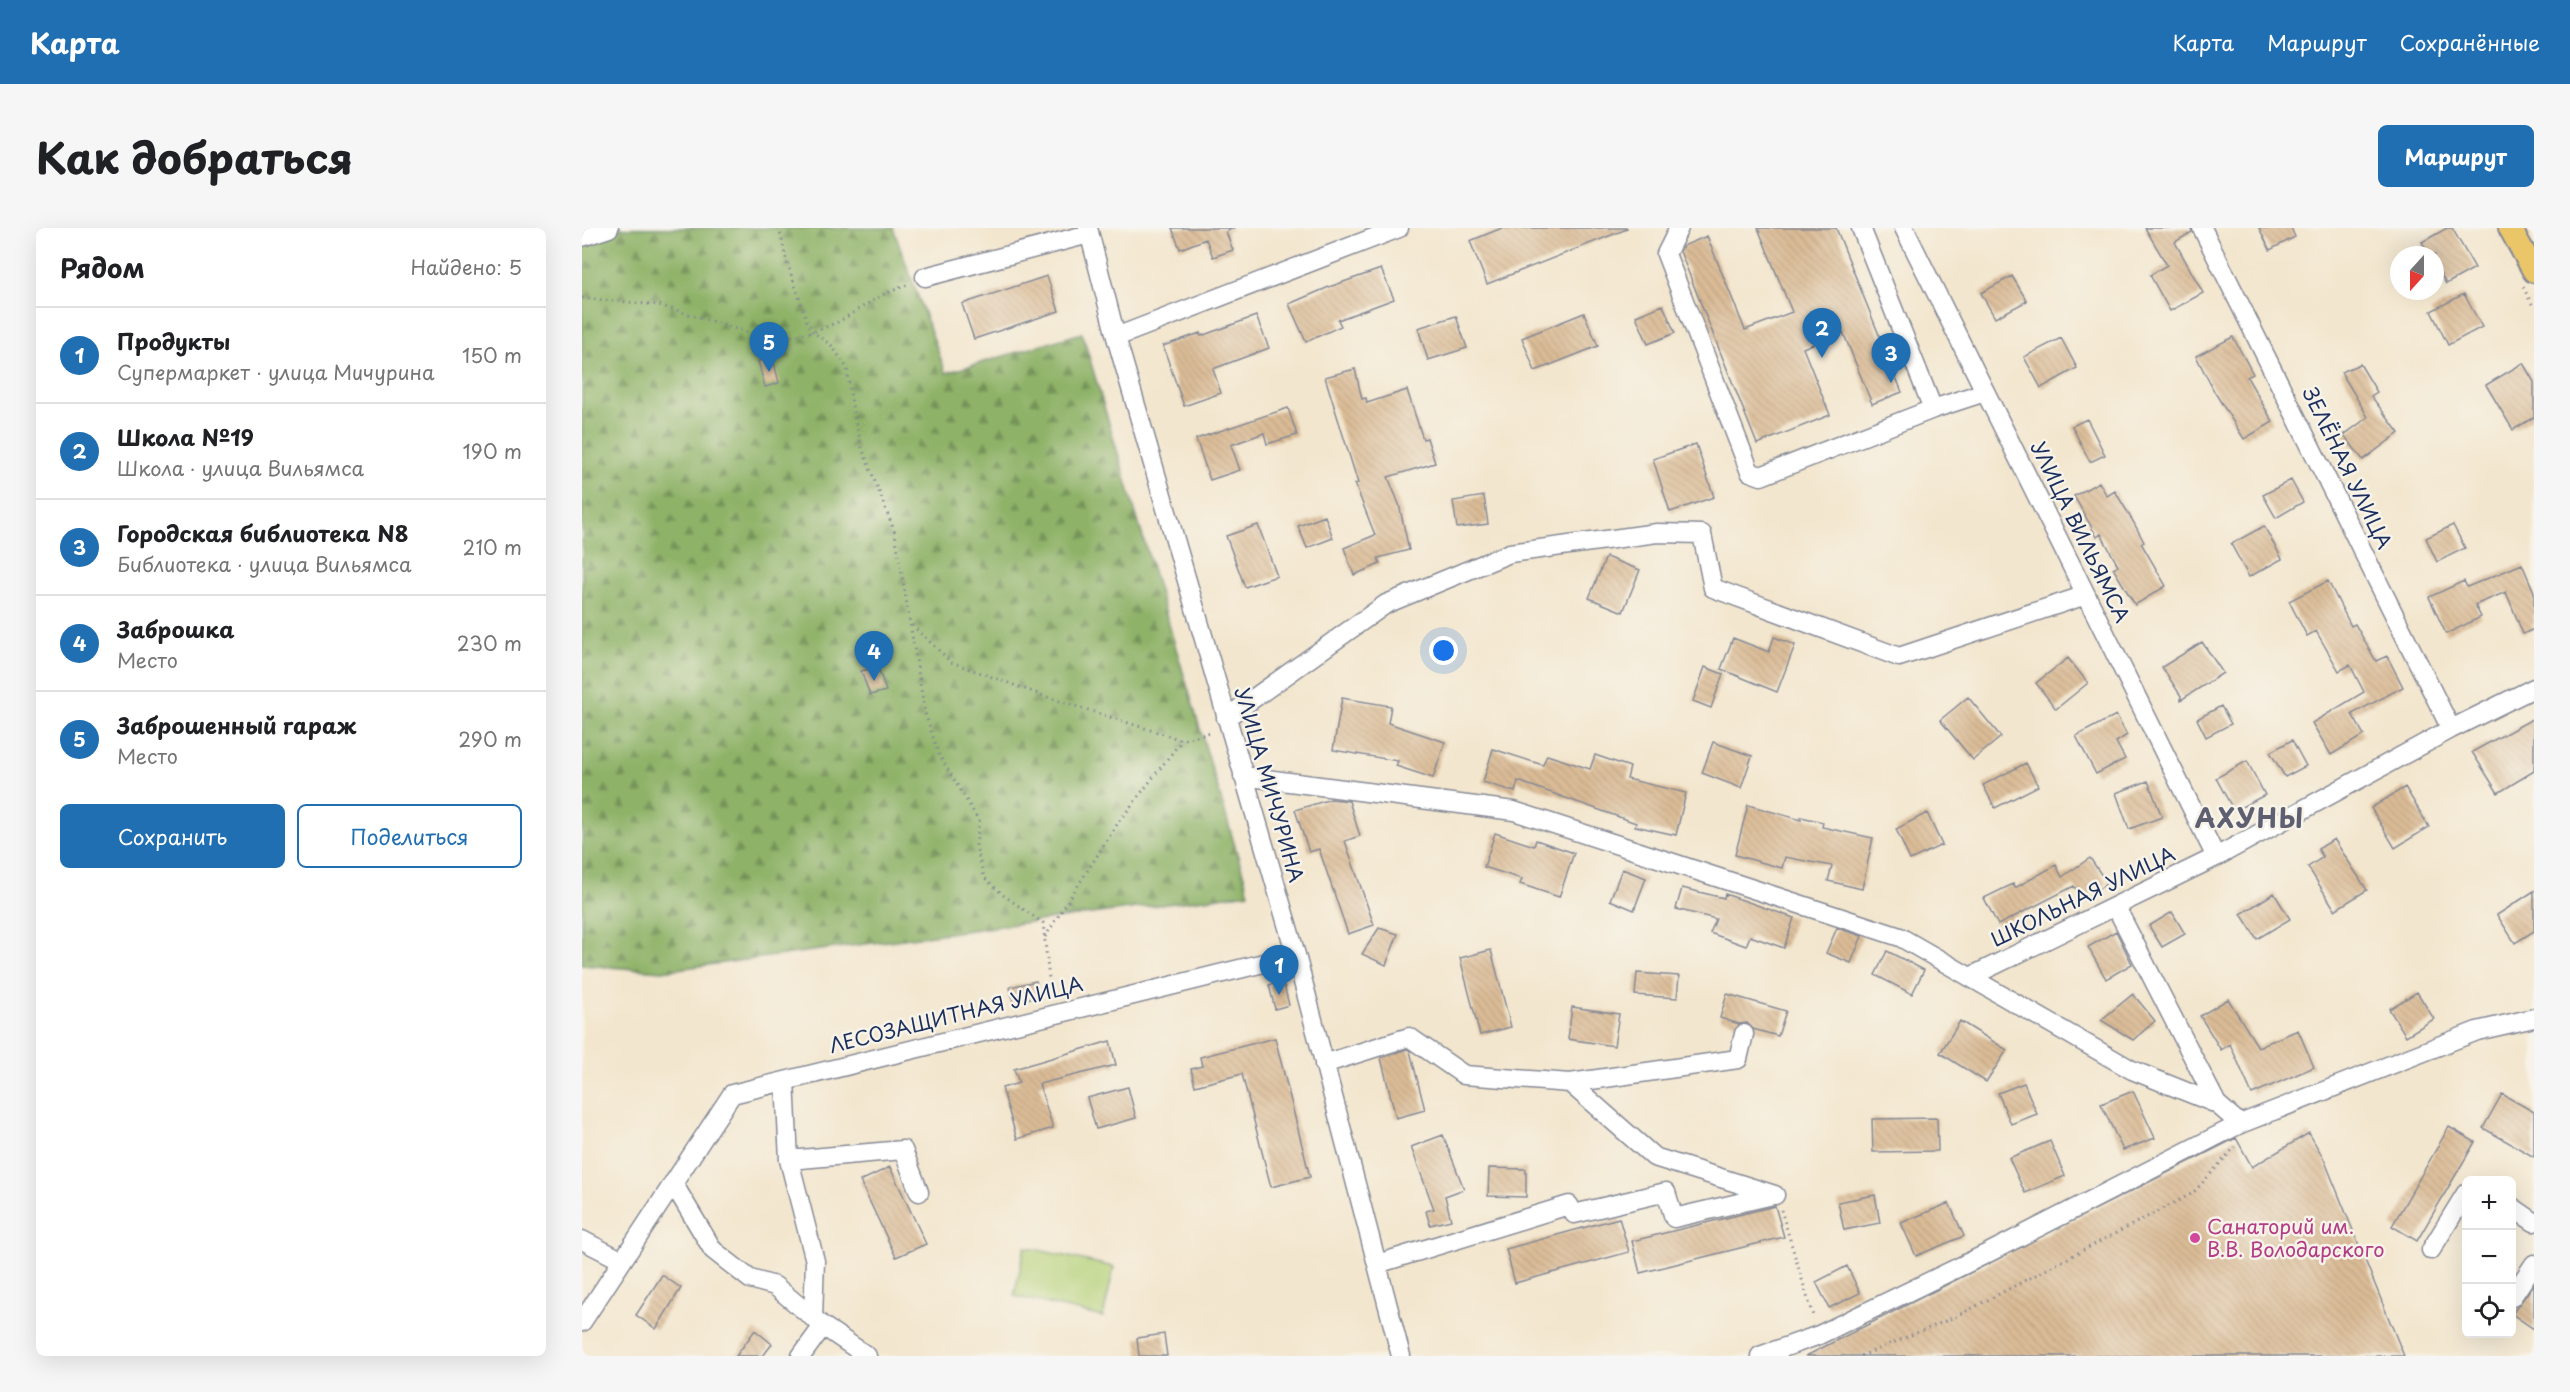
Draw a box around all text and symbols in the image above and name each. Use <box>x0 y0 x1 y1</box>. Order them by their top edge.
text: Карта <box>30 21 120 64</box>
text: Карта <box>2173 26 2234 58</box>
text: Маршрут <box>2267 26 2367 58</box>
text: Сохранённые <box>2400 26 2540 58</box>
text: Как добраться <box>36 125 353 188</box>
button: Маршрут <box>2378 125 2534 187</box>
north arrow <box>2390 246 2444 300</box>
text: Рядом <box>60 248 145 287</box>
text: Найдено: 5 <box>411 252 522 282</box>
pin: 2 <box>1802 308 1842 358</box>
pin: 5 <box>750 322 789 372</box>
text: Продукты <box>117 324 230 357</box>
pin: 3 <box>1872 334 1910 383</box>
text: 1 <box>75 340 84 370</box>
text: 150 m <box>462 340 522 370</box>
text: Супермаркет · улица Мичурина <box>117 357 435 387</box>
street label: ЗЕЛЁНАЯ УЛИЦА <box>2296 381 2400 554</box>
text: Школа №19 <box>117 420 254 453</box>
text: 2 <box>72 436 87 466</box>
text: 190 m <box>463 436 522 466</box>
street label: УЛИЦА ВИЛЬЯМСА <box>2024 436 2138 627</box>
text: Школа · улица Вильямса <box>117 453 364 483</box>
text: Городская библиотека N8 <box>117 516 409 549</box>
text: 3 <box>73 532 86 562</box>
text: 210 m <box>463 532 522 562</box>
text: Библиотека · улица Вильямса <box>117 549 412 579</box>
text: Заброшка <box>117 612 234 645</box>
text: 4 <box>73 628 86 658</box>
text: 230 m <box>457 628 522 658</box>
pin: 4 <box>854 632 894 681</box>
your location <box>1429 636 1458 665</box>
text: Место <box>117 645 178 675</box>
street label: УЛИЦА МИЧУРИНА <box>1228 684 1312 886</box>
text: Заброшенный гараж <box>117 708 357 741</box>
text: 5 <box>73 724 86 754</box>
text: 290 m <box>458 724 522 754</box>
text: Место <box>117 741 178 771</box>
district label: АХУНЫ <box>2195 798 2305 837</box>
button: Сохранить <box>60 804 285 868</box>
button: Поделиться <box>297 804 522 868</box>
street label: ШКОЛЬНАЯ УЛИЦА <box>1985 838 2180 954</box>
pin: 1 <box>1260 946 1298 995</box>
street label: ЛЕСОЗАЩИТНАЯ УЛИЦА <box>826 968 1086 1060</box>
map controls <box>2462 1176 2516 1338</box>
button: + <box>2462 1176 2516 1230</box>
place label: Санаторий им. В.В. Володарского <box>2207 1211 2384 1264</box>
button: − <box>2462 1230 2516 1284</box>
marker: Санаторий им. В.В. Володарского <box>2188 1231 2202 1245</box>
button: locate <box>2462 1284 2516 1338</box>

